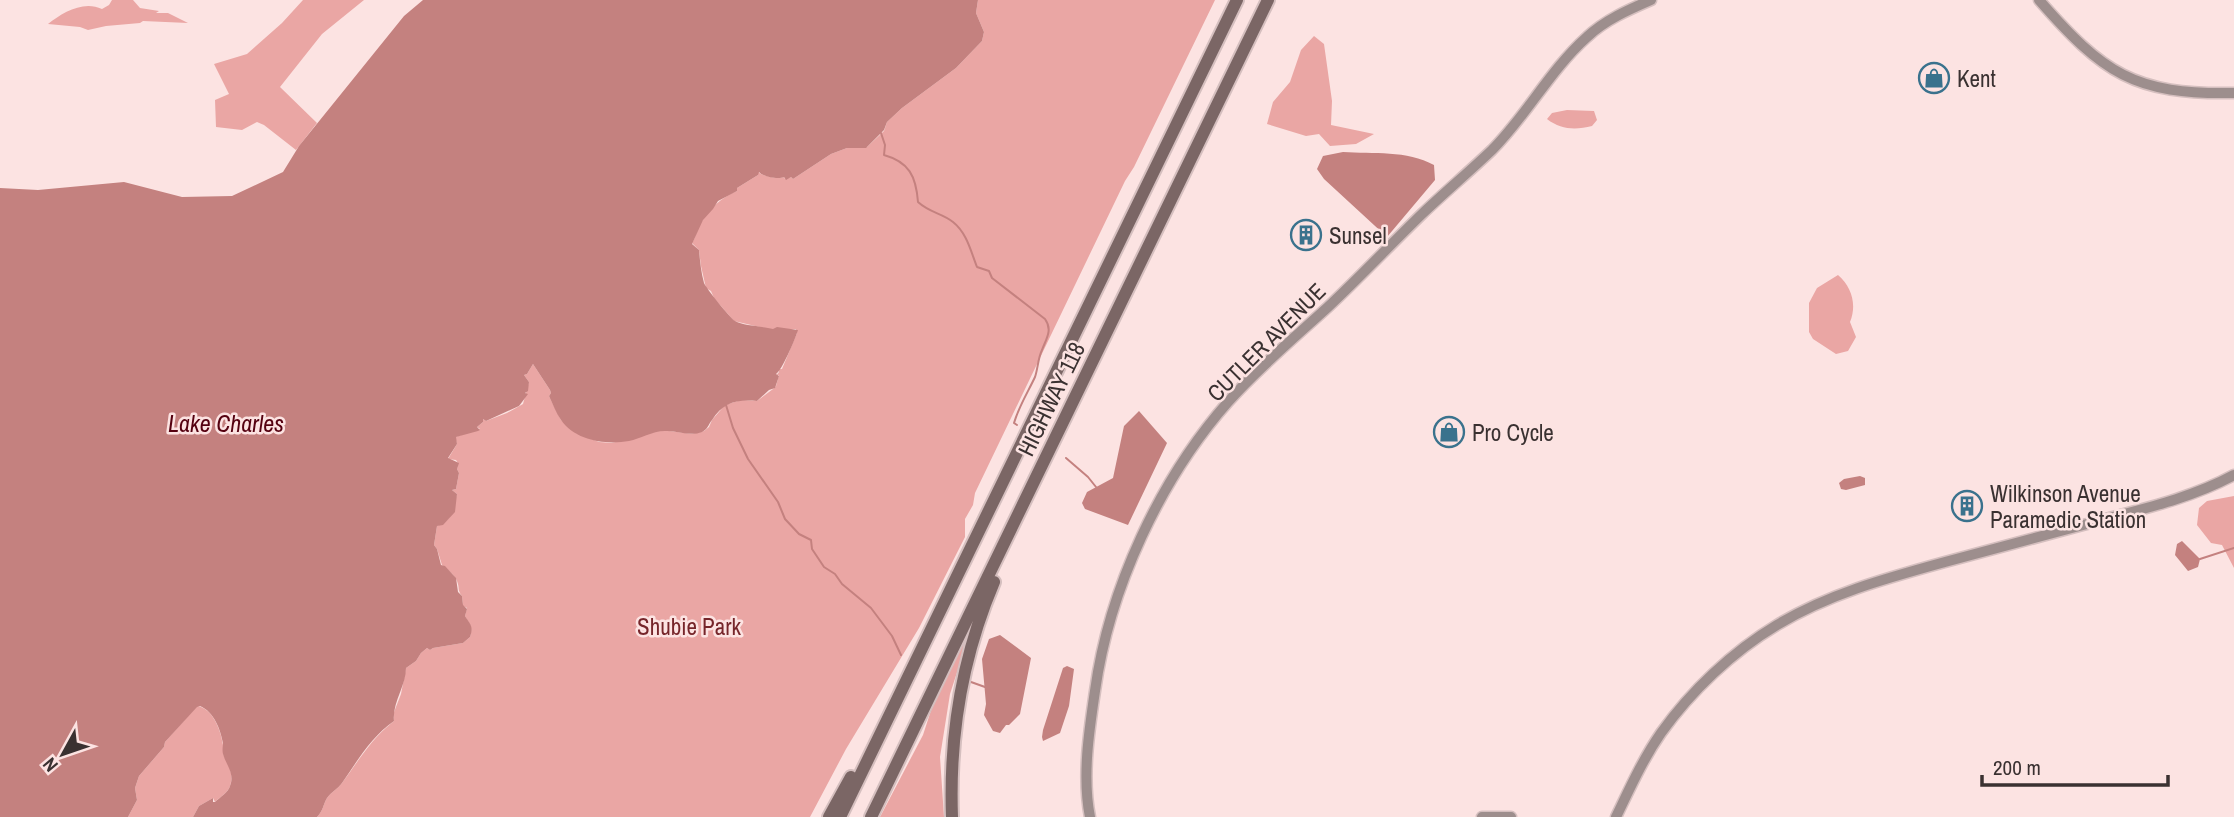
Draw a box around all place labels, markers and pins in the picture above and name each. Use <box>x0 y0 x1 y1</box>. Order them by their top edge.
shop icon: Kent <box>1917 61 1951 95</box>
place label: Kent <box>1957 63 1996 94</box>
building icon: Sunsel <box>1289 218 1323 252</box>
place label: Sunsel <box>1329 220 1387 251</box>
shop icon: Pro Cycle <box>1432 415 1466 449</box>
place label: Pro Cycle <box>1472 417 1554 448</box>
place label: Wilkinson Avenue Paramedic Station <box>1990 478 2146 535</box>
building icon: Wilkinson Avenue Paramedic Station <box>1950 489 1984 523</box>

